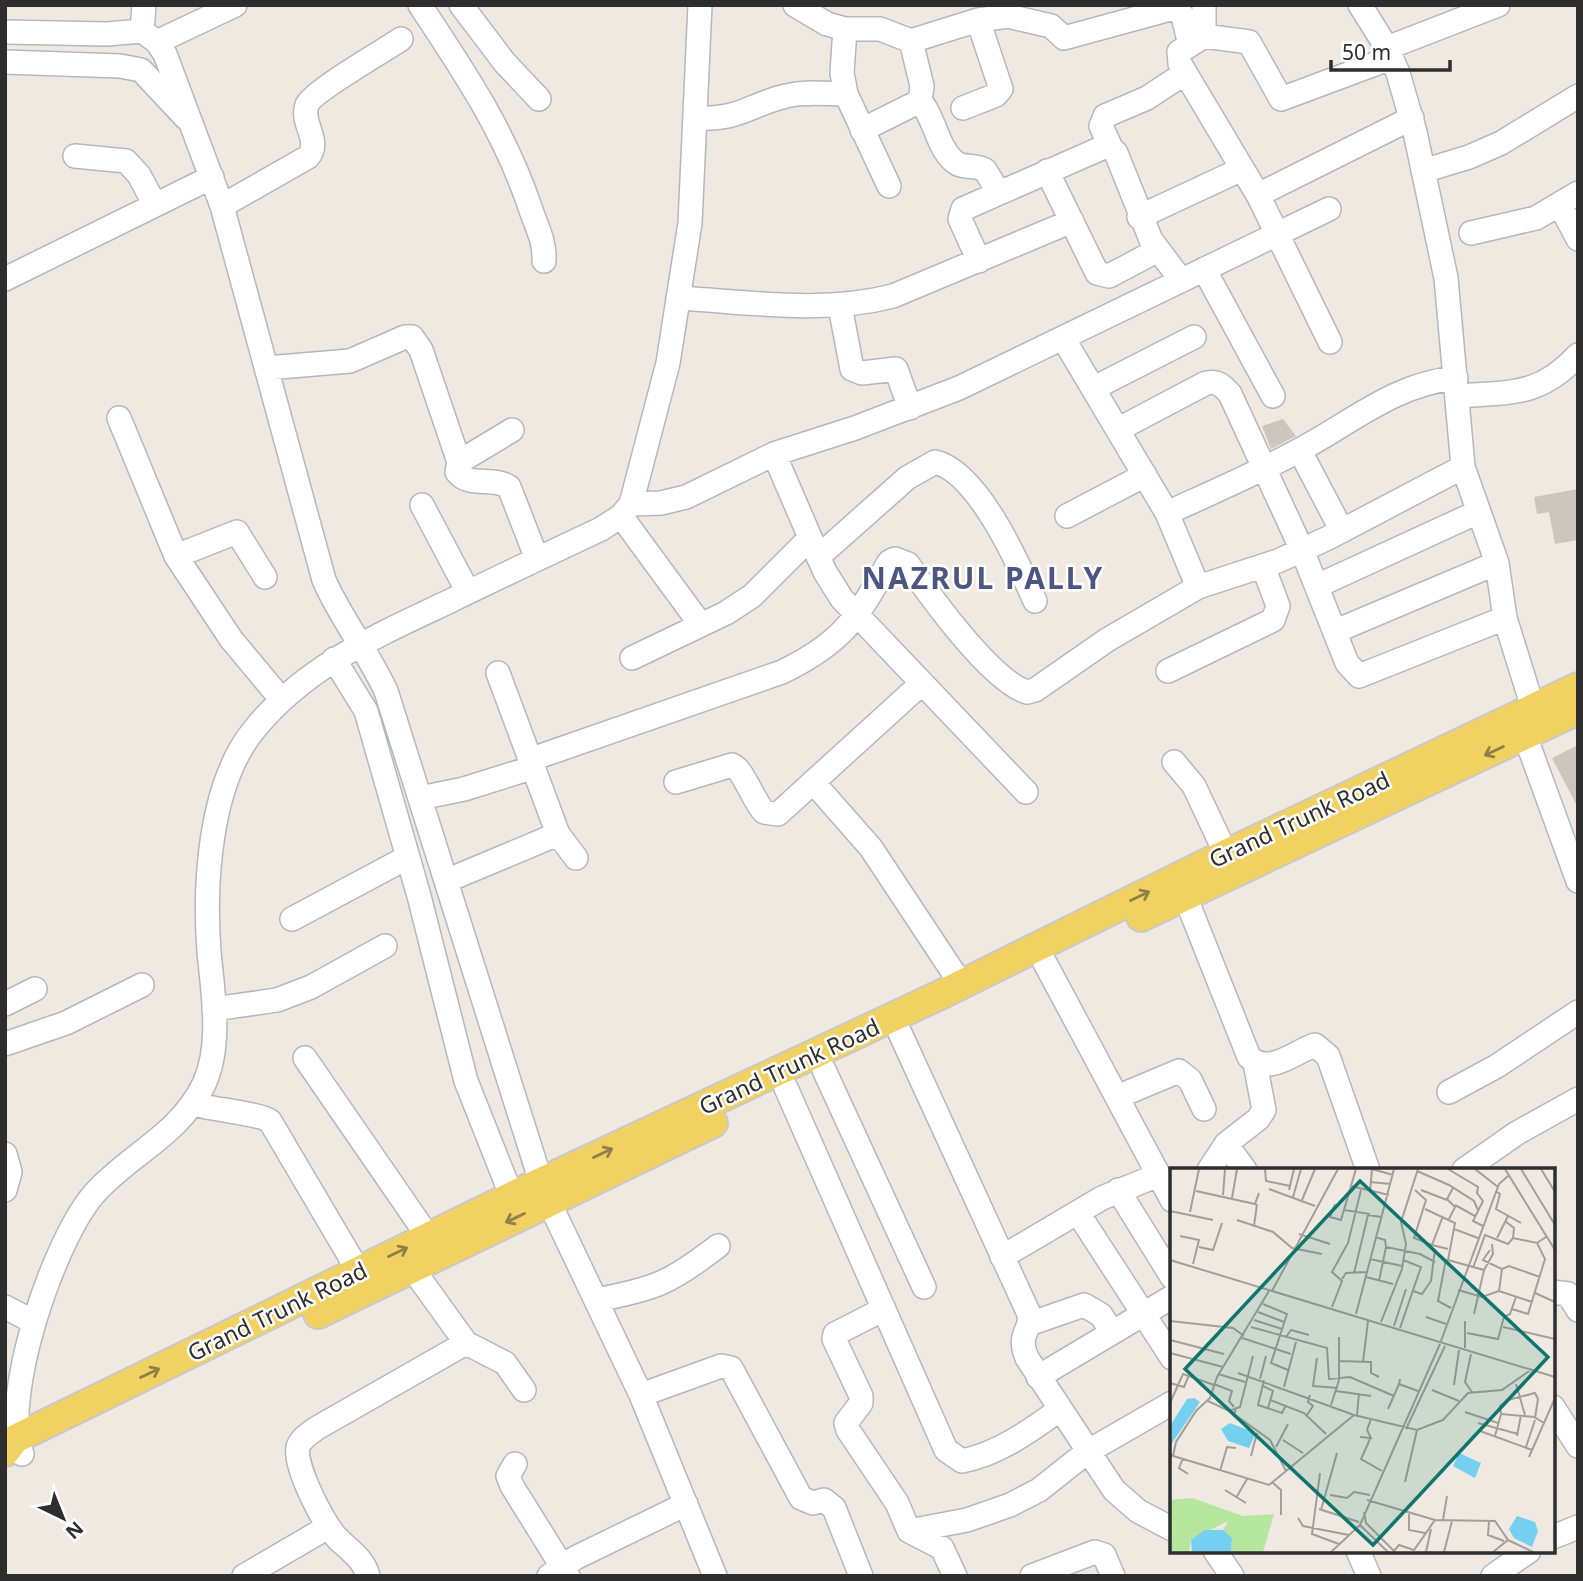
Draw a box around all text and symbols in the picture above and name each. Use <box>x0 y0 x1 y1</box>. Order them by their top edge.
scale bar <box>1331 28 1450 72</box>
text: 50 m <box>1342 38 1391 66</box>
district label: NAZRUL PALLY <box>862 557 1104 598</box>
one-way arrow <box>1484 744 1505 758</box>
street label: Grand Trunk Road <box>1203 763 1395 875</box>
one-way arrow <box>1129 889 1150 903</box>
street label: Grand Trunk Road <box>693 1010 885 1122</box>
one-way arrow <box>592 1146 613 1159</box>
inset map <box>1170 1168 1555 1553</box>
one-way arrow <box>505 1212 526 1226</box>
one-way arrow <box>387 1245 408 1259</box>
street label: Grand Trunk Road <box>182 1254 372 1368</box>
one-way arrow <box>139 1366 160 1379</box>
north arrow <box>28 1483 98 1553</box>
text: N <box>60 1516 89 1545</box>

